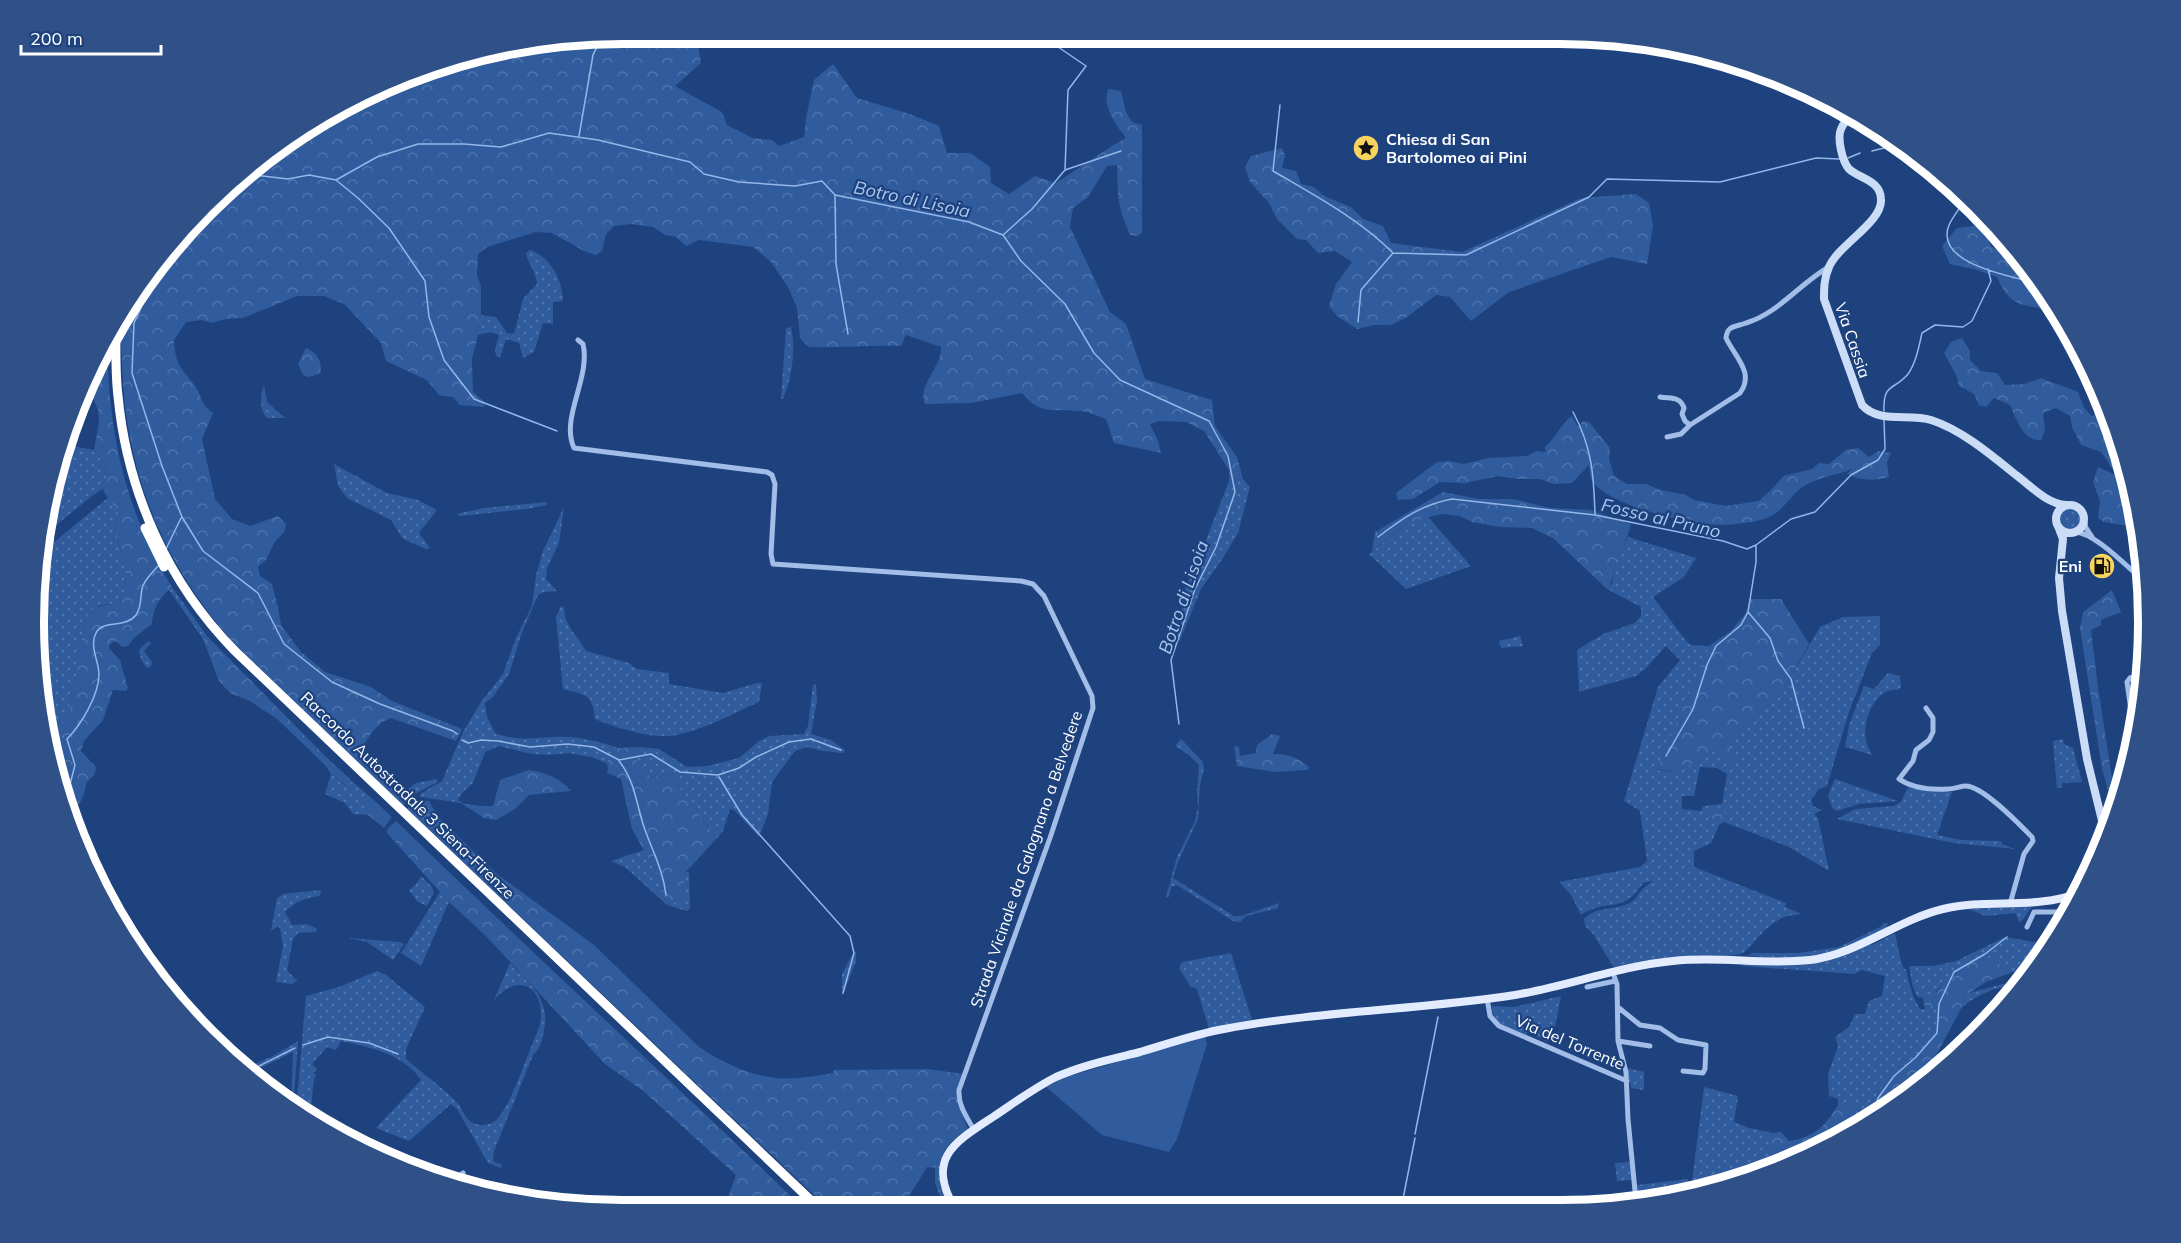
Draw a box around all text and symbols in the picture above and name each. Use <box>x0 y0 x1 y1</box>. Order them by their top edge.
scale bar <box>21 18 160 56</box>
text: 200 m <box>30 27 83 50</box>
place label: Chiesa di San Bartolomeo ai Pini <box>1386 129 1527 167</box>
place icon: Chiesa di San Bartolomeo ai Pini <box>1351 133 1381 163</box>
water label: Botro di Lisoia <box>852 175 972 223</box>
street label: Via Cassia <box>1831 300 1875 380</box>
water label: Fosso al Pruno <box>1599 493 1723 543</box>
water label: Botro di Lisoia <box>1153 537 1213 657</box>
fuel station icon: Eni <box>2087 551 2117 581</box>
place label: Eni <box>2059 556 2082 576</box>
street label: Raccordo Autostradale 3 Siena-Firenze <box>297 687 519 903</box>
street label: Strada Vicinale da Galognano a Belvedere <box>966 708 1086 1010</box>
street label: Via del Torrente <box>1513 1010 1627 1074</box>

